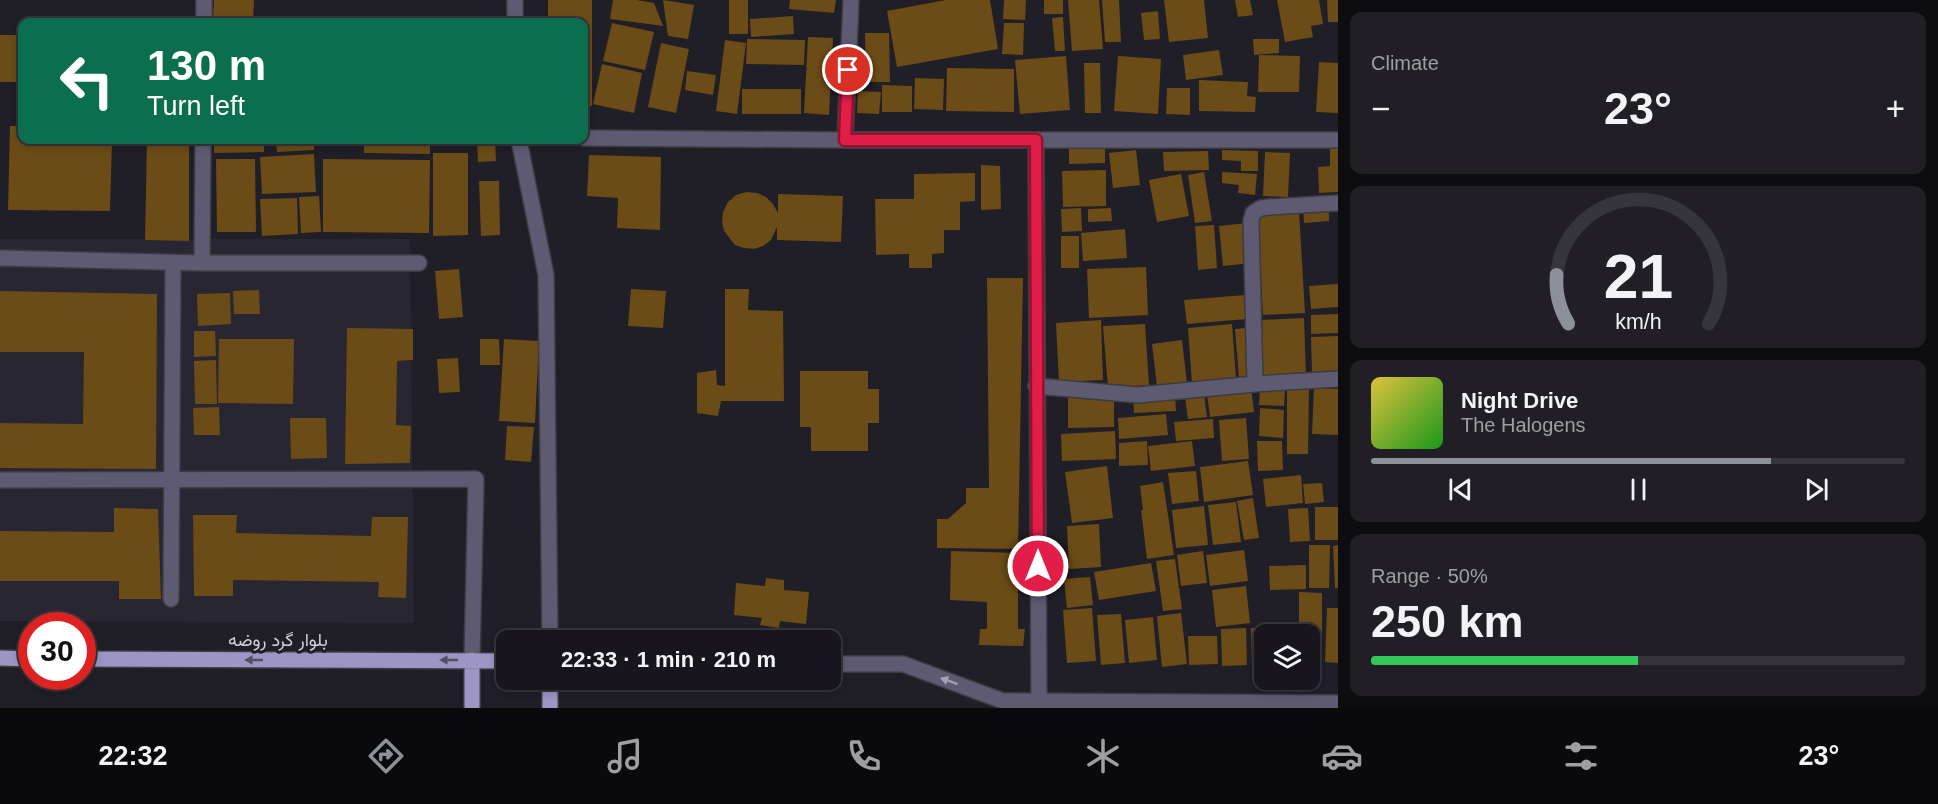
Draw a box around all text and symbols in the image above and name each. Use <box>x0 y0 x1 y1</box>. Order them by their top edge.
icon: left <box>48 42 126 120</box>
text: 130 m <box>147 42 266 89</box>
pin <box>822 44 873 95</box>
text: Climate <box>1371 52 1439 74</box>
icon: arrive <box>831 53 864 86</box>
text: 23° <box>1604 83 1672 134</box>
text: − <box>1371 90 1390 127</box>
text: + <box>1886 90 1905 127</box>
text: Turn left <box>147 91 245 121</box>
text: 21 <box>1603 242 1673 311</box>
text: km/h <box>1615 310 1661 334</box>
text: Night Drive <box>1461 388 1578 413</box>
text: The Halogens <box>1461 414 1586 436</box>
icon: previous <box>1444 473 1477 506</box>
icon: pause <box>1622 473 1655 506</box>
icon: next <box>1800 473 1833 506</box>
position arrow <box>1006 534 1070 598</box>
text: Range · 50% <box>1371 565 1488 587</box>
text: 250 km <box>1371 596 1524 647</box>
speed limit sign: 30 <box>18 612 96 690</box>
map controls <box>1254 624 1320 690</box>
button: layers <box>1254 624 1320 690</box>
street label: بلوار گرد روضه <box>228 630 328 651</box>
text: 22:33 · 1 min · 210 m <box>561 647 776 672</box>
one-way arrow <box>244 655 263 664</box>
one-way arrow <box>439 655 458 665</box>
one-way arrow <box>939 676 957 686</box>
icon: directions <box>365 735 407 777</box>
icon: music <box>604 735 646 777</box>
icon: phone <box>843 735 885 777</box>
icon: climate <box>1082 735 1124 777</box>
icon: car <box>1321 735 1363 777</box>
icon: filters <box>1560 735 1602 777</box>
text: 22:32 <box>99 741 168 771</box>
text: 23° <box>1799 741 1839 771</box>

